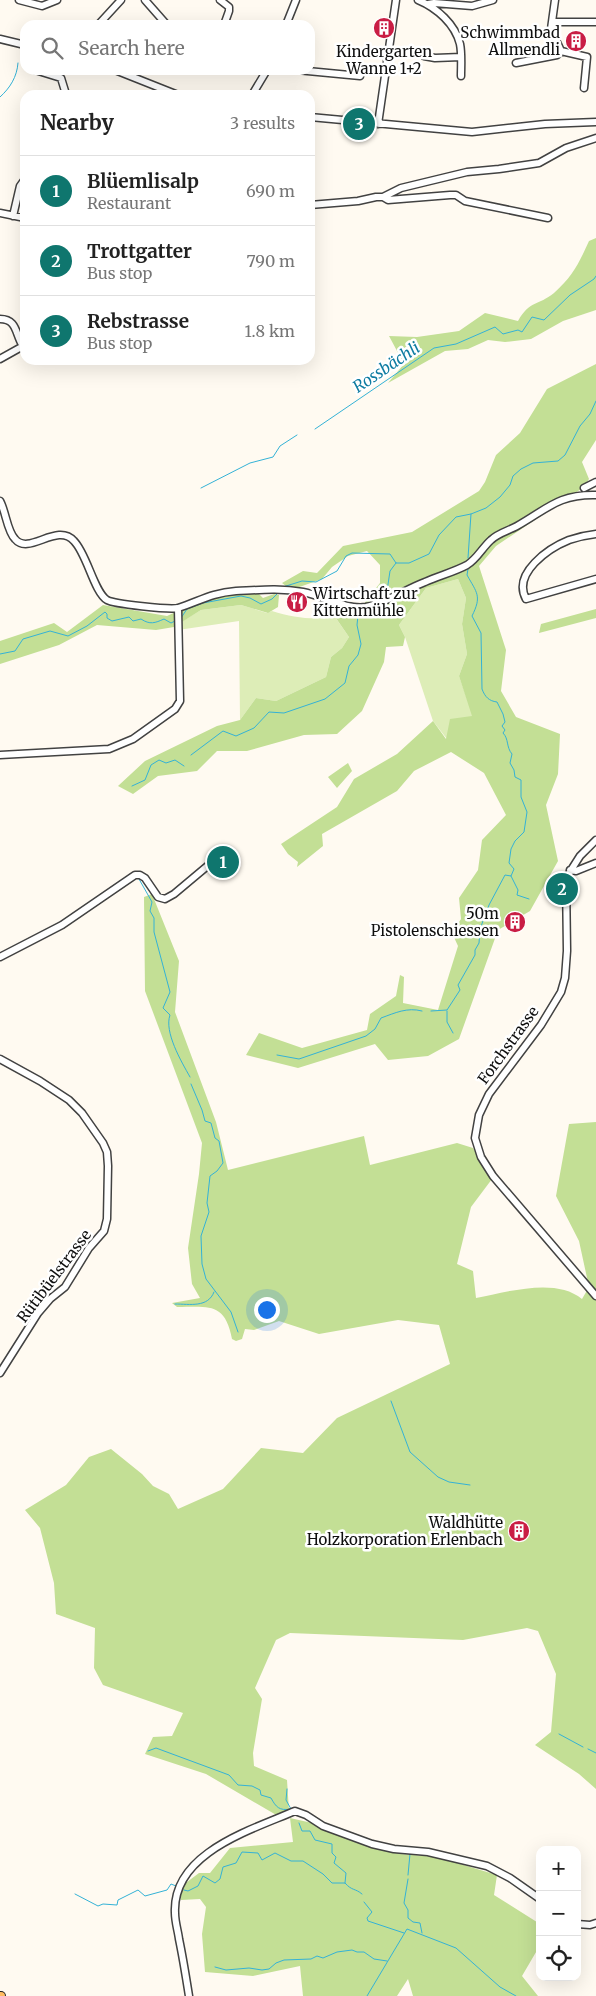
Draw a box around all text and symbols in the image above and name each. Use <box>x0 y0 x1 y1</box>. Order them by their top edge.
building icon: Kindergarten Wanne 1+2 <box>372 16 396 40</box>
search box <box>20 20 315 75</box>
place label: Schwimmbad Allmendli <box>460 23 560 59</box>
building icon: Schwimmbad Allmendli <box>564 29 588 53</box>
icon: search <box>38 34 66 62</box>
text: Search here <box>78 36 185 60</box>
place label: Kindergarten Wanne 1+2 <box>336 42 432 78</box>
pin: 3 <box>343 105 375 143</box>
text: Nearby <box>40 109 114 136</box>
text: 3 results <box>230 113 295 133</box>
text: Blüemlisalp <box>87 169 199 193</box>
text: 1 <box>52 181 60 201</box>
text: 690 m <box>246 181 295 201</box>
text: Restaurant <box>87 193 171 213</box>
text: Trottgatter <box>87 239 192 263</box>
text: 2 <box>51 251 61 271</box>
text: 790 m <box>246 251 295 271</box>
text: Bus stop <box>87 263 152 283</box>
text: Rebstrasse <box>87 309 189 333</box>
text: 3 <box>51 321 61 341</box>
text: 1.8 km <box>244 321 295 341</box>
text: Bus stop <box>87 333 152 353</box>
water label: Rossbächli <box>349 337 424 397</box>
place label: Wirtschaft zur Kittenmühle <box>312 584 418 620</box>
restaurant icon: Wirtschaft zur Kittenmühle <box>285 590 309 614</box>
pin: 1 <box>207 843 239 881</box>
pin: 2 <box>546 870 578 908</box>
place label: 50m Pistolenschiessen <box>371 904 499 940</box>
building icon: 50m Pistolenschiessen <box>503 910 527 934</box>
street label: Forchstrasse <box>473 1002 543 1088</box>
street label: Rütibüelstrasse <box>13 1226 95 1326</box>
your location <box>254 1297 280 1323</box>
place label: Waldhütte Holzkorporation Erlenbach <box>307 1513 503 1549</box>
building icon: Waldhütte Holzkorporation Erlenbach <box>507 1519 531 1543</box>
map controls <box>536 1846 581 1981</box>
button: + <box>536 1846 581 1891</box>
button: − <box>536 1891 581 1936</box>
button: locate <box>536 1936 581 1981</box>

